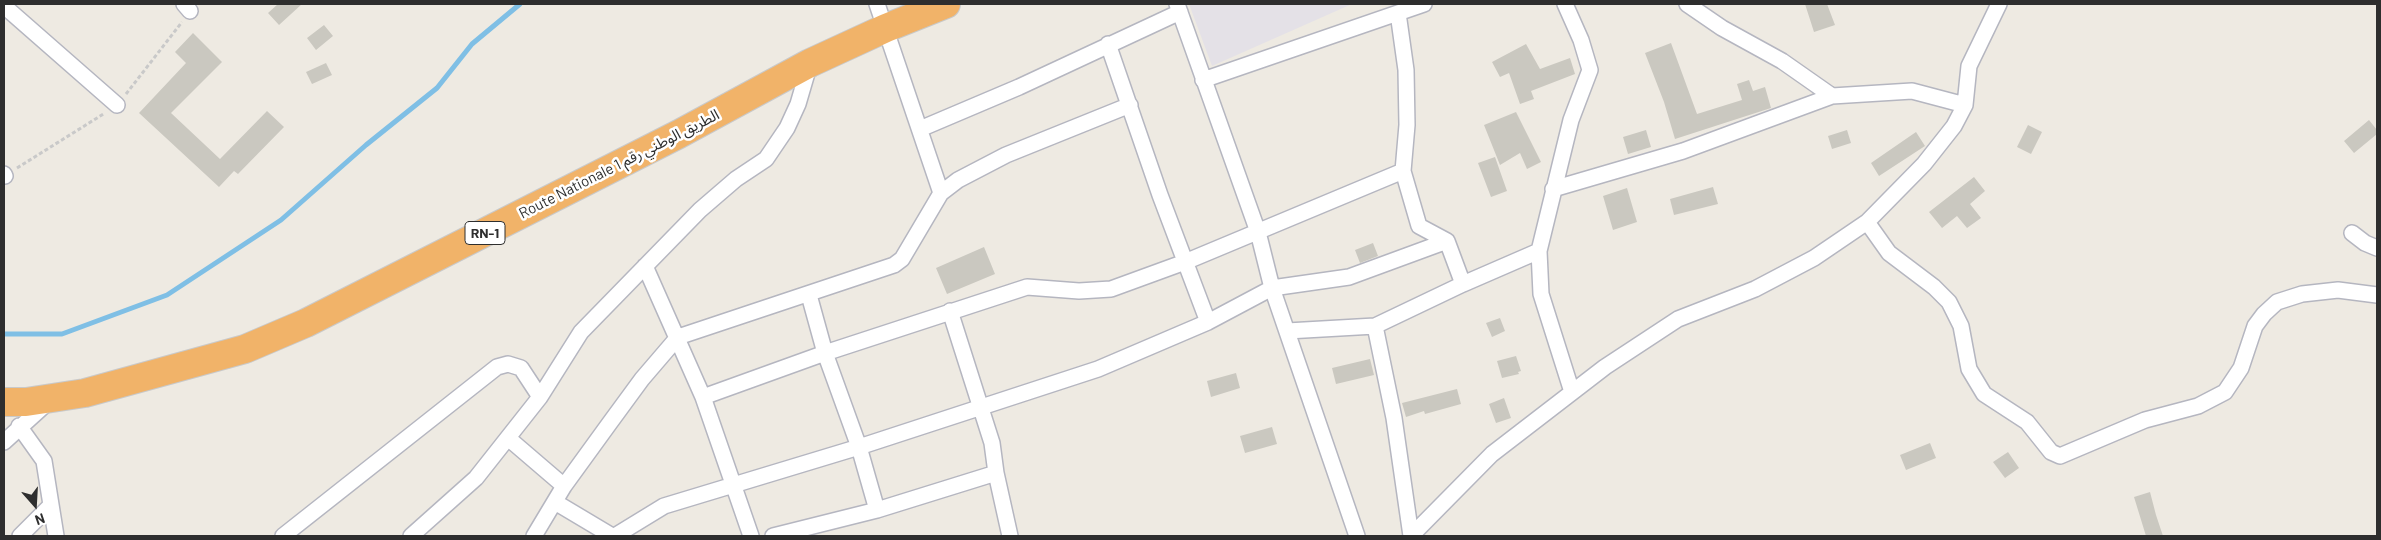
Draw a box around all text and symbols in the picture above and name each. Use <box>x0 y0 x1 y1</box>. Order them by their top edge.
street label: Route Nationale الطريق الوطني رقم 1 <box>516 105 722 223</box>
road number: RN-1 <box>465 222 505 244</box>
north arrow <box>10 480 60 530</box>
text: N <box>33 510 47 529</box>

